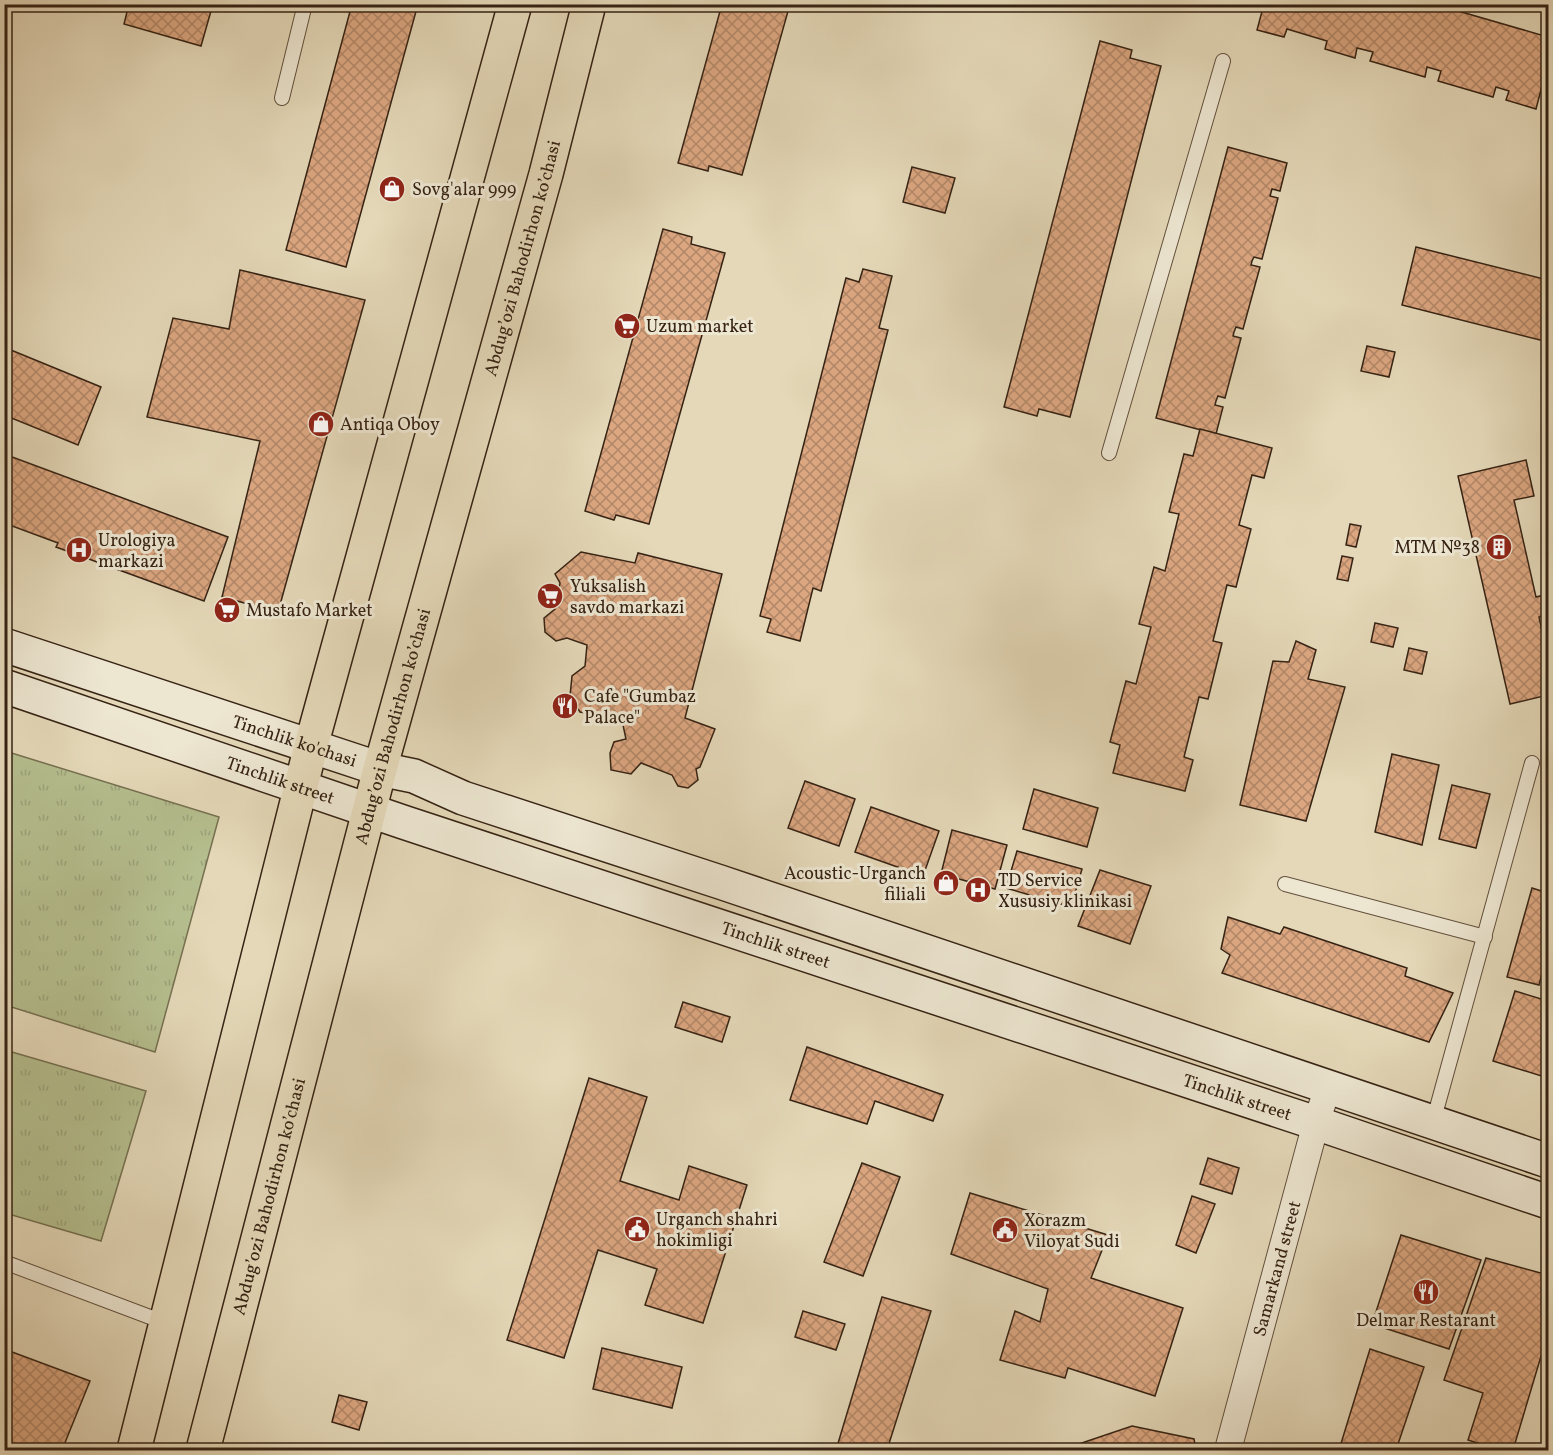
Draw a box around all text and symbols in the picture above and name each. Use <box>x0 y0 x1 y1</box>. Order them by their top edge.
street label: Abdug’ozi Bahodirhon ko’chasi <box>479 138 568 379</box>
shop icon: Sovg'alar 999 <box>377 174 407 204</box>
place label: Sovg'alar 999 <box>412 178 516 203</box>
supermarket icon: Uzum market <box>612 311 642 341</box>
place label: Uzum market <box>646 315 754 340</box>
shop icon: Antiqa Oboy <box>306 409 336 439</box>
place label: Antiqa Oboy <box>340 413 440 438</box>
place label: Urologiya markazi <box>98 529 175 575</box>
building icon: МТМ №38 <box>1484 532 1514 562</box>
hospital icon: Urologiya markazi <box>64 535 94 565</box>
place label: МТМ №38 <box>1394 536 1480 561</box>
place label: Yuksalish savdo markazi <box>570 575 684 621</box>
supermarket icon: Yuksalish savdo markazi <box>535 581 565 611</box>
supermarket icon: Mustafo Market <box>212 595 242 625</box>
place label: Mustafo Market <box>246 599 373 624</box>
street label: Abdug’ozi Bahodirhon ko’chasi <box>350 606 438 848</box>
place label: Cafe "Gumbaz Palace" <box>584 685 696 731</box>
restaurant icon: Cafe "Gumbaz Palace" <box>550 691 580 721</box>
street label: Tinchlik ko'chasi <box>229 710 360 774</box>
street label: Tinchlik street <box>222 752 338 812</box>
place label: Acoustic-Urganch filiali <box>784 862 926 908</box>
shop icon: Acoustic-Urganch filiali <box>931 868 961 898</box>
place label: TD Service Xususiy klinikasi <box>998 869 1132 915</box>
hospital icon: TD Service Xususiy klinikasi <box>963 875 993 905</box>
street label: Tinchlik street <box>717 917 833 976</box>
street label: Tinchlik street <box>1179 1069 1295 1128</box>
street label: Abdug’ozi Bahodirhon ko’chasi <box>228 1076 313 1318</box>
street label: Samarkand street <box>1248 1198 1309 1340</box>
place label: Urganch shahri hokimligi <box>656 1208 778 1254</box>
place label: Xorazm Viloyat Sudi <box>1024 1209 1120 1255</box>
public building icon: Urganch shahri hokimligi <box>622 1214 652 1244</box>
public building icon: Xorazm Viloyat Sudi <box>990 1215 1020 1245</box>
restaurant icon: Delmar Restarant <box>1411 1277 1441 1307</box>
place label: Delmar Restarant <box>1356 1309 1496 1334</box>

